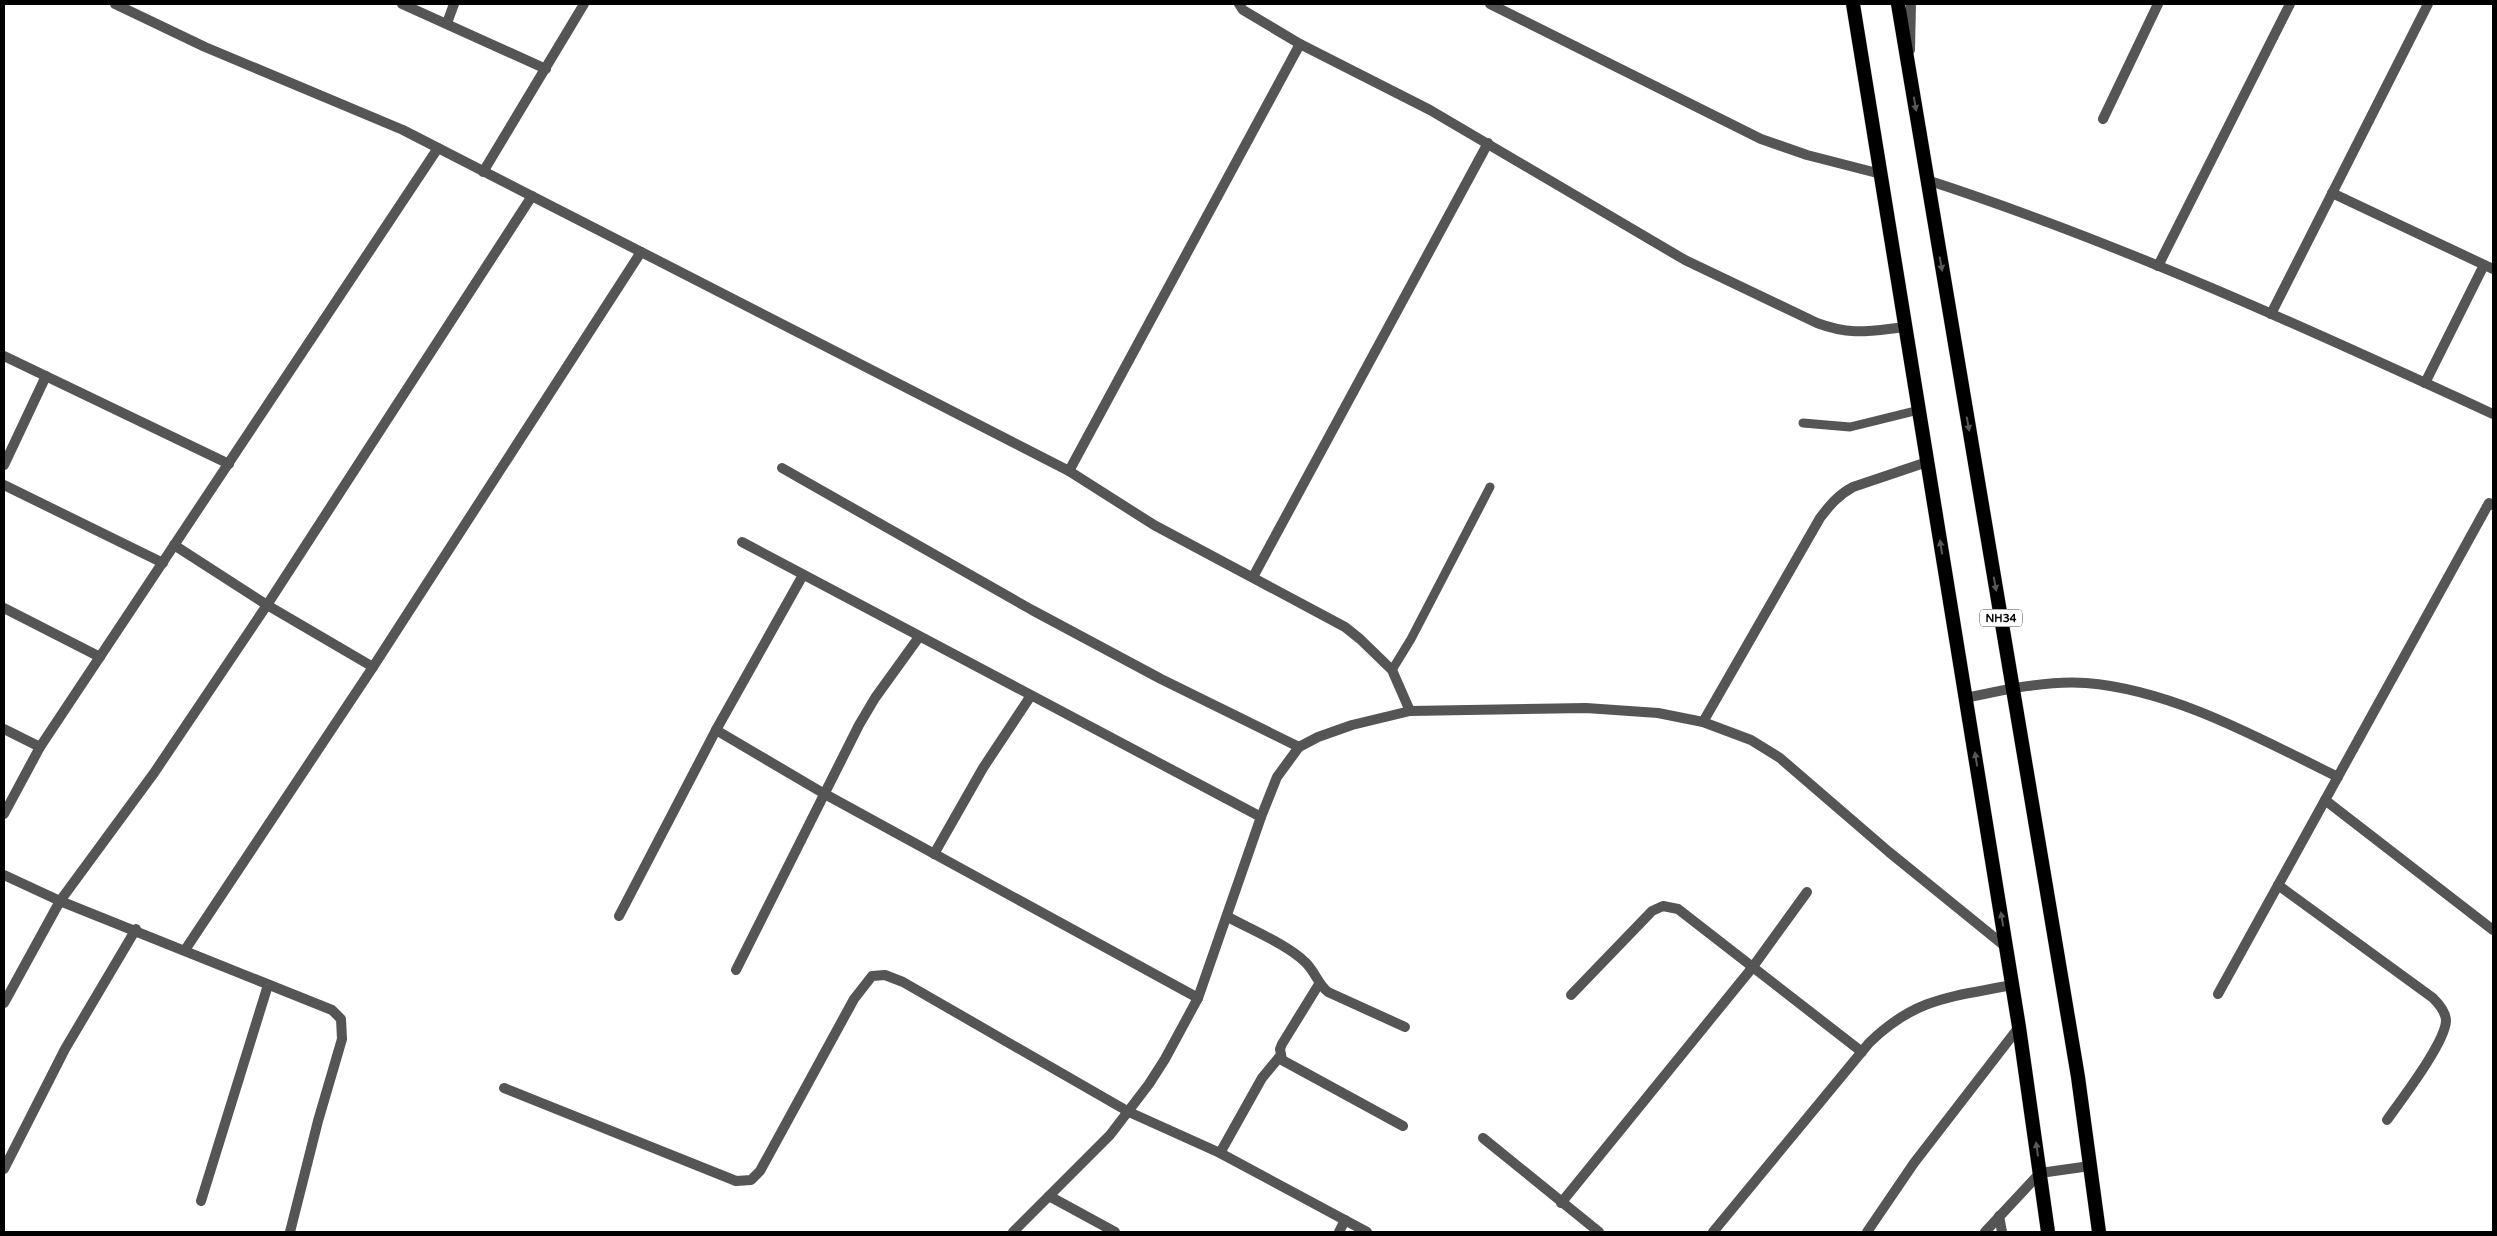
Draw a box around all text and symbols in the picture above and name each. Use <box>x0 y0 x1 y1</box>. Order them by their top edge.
one-way arrow <box>1911 96 1919 112</box>
one-way arrow <box>1938 256 1946 272</box>
one-way arrow <box>1965 417 1973 433</box>
one-way arrow <box>1937 538 1945 554</box>
one-way arrow <box>1992 577 2000 593</box>
road number: NH34 <box>1980 610 2022 626</box>
one-way arrow <box>1971 751 1979 767</box>
one-way arrow <box>1997 911 2005 927</box>
one-way arrow <box>2033 1141 2041 1157</box>

